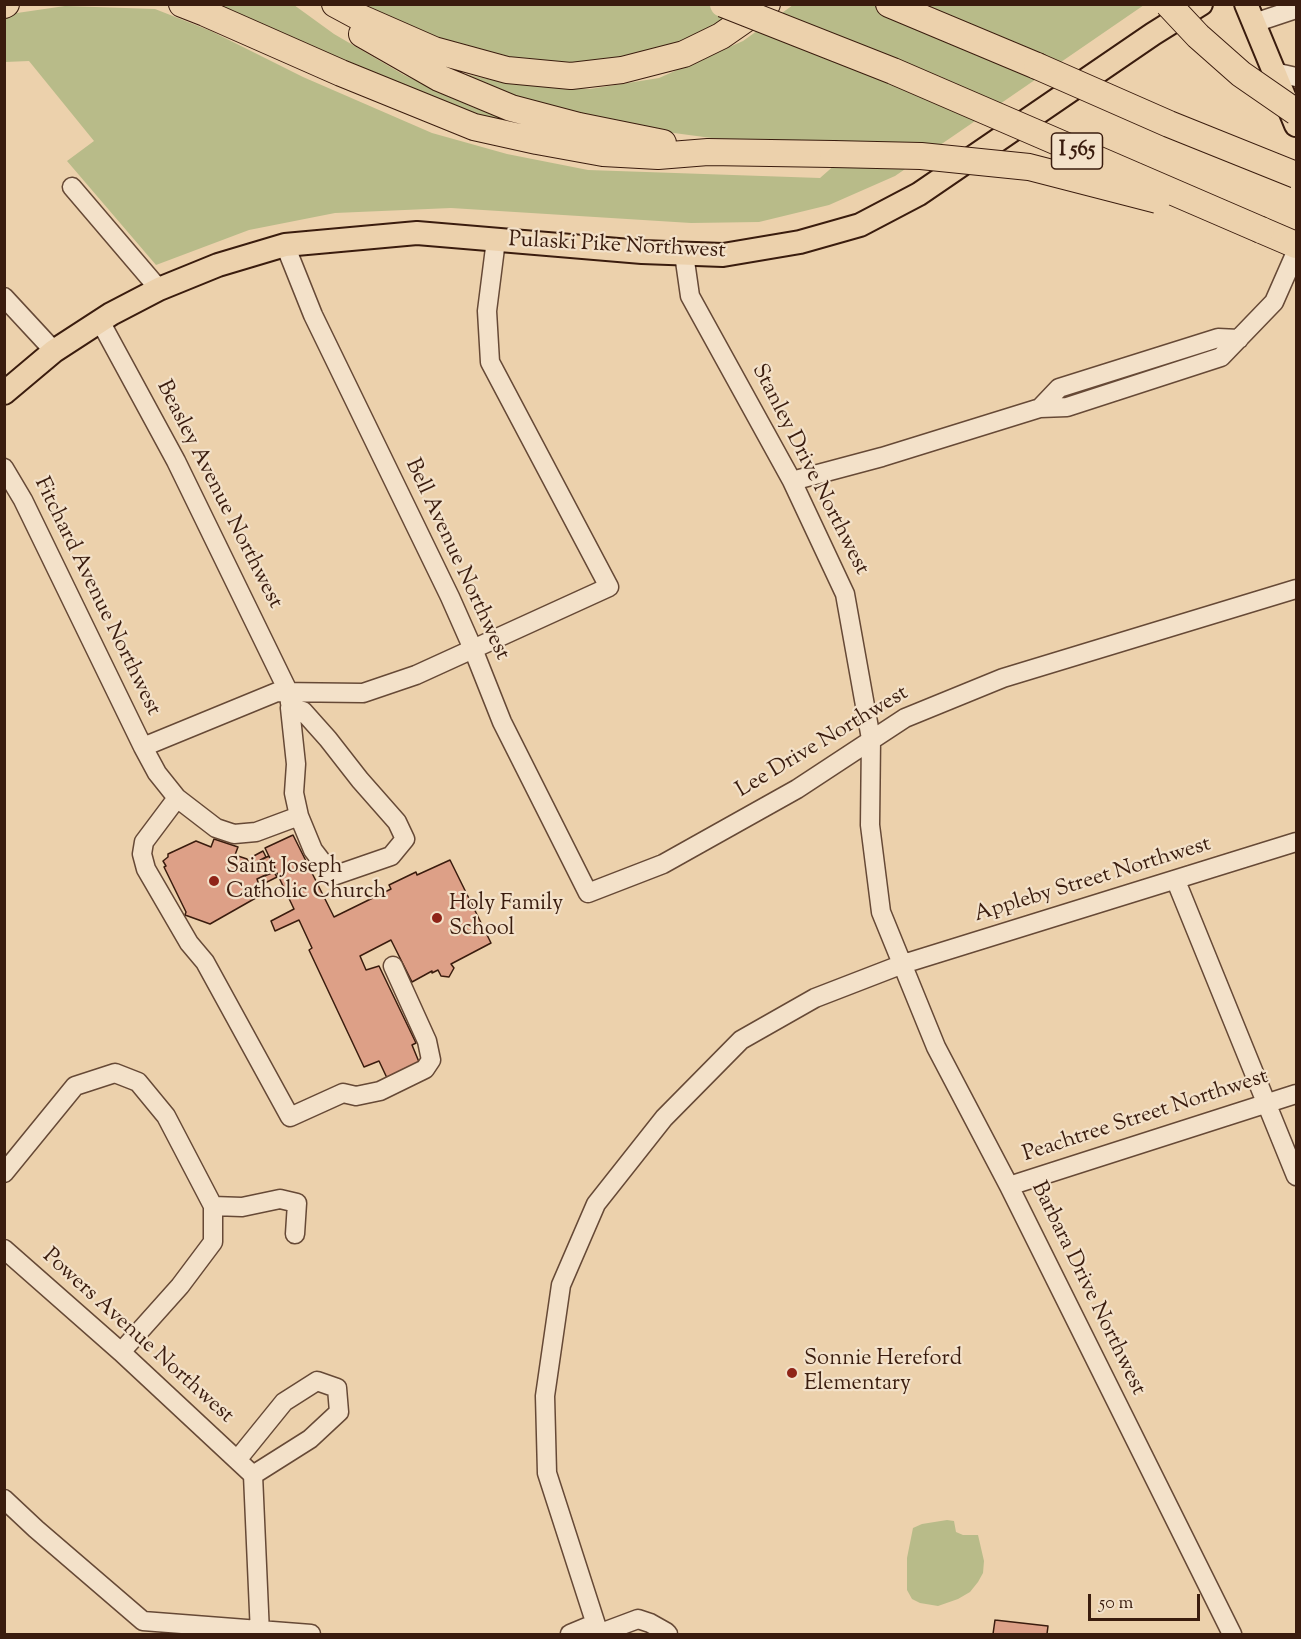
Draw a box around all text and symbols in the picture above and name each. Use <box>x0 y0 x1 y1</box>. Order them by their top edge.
road number: I 565 <box>1052 133 1102 169</box>
street label: Pulaski Pike Northwest <box>508 228 726 266</box>
street label: Stanley Drive Northwest <box>744 360 874 580</box>
street label: Beasley Avenue Northwest <box>149 376 287 614</box>
street label: Bell Avenue Northwest <box>398 455 514 665</box>
street label: Fitchard Avenue Northwest <box>27 474 165 720</box>
street label: Lee Drive Northwest <box>732 681 914 805</box>
street label: Appleby Street Northwest <box>971 832 1215 930</box>
place label: Saint Joseph Catholic Church <box>226 855 387 906</box>
marker: Saint Joseph Catholic Church <box>207 874 221 888</box>
place label: Holy Family School <box>449 892 563 944</box>
marker: Holy Family School <box>430 911 444 925</box>
street label: Peachtree Street Northwest <box>1020 1065 1272 1169</box>
street label: Barbara Drive Northwest <box>1024 1178 1150 1400</box>
street label: Powers Avenue Northwest <box>36 1244 238 1430</box>
place label: Sonnie Hereford Elementary <box>804 1347 962 1398</box>
marker: Sonnie Hereford Elementary <box>785 1366 799 1380</box>
scale bar <box>1091 1582 1204 1620</box>
text: 50 m <box>1099 1591 1133 1617</box>

